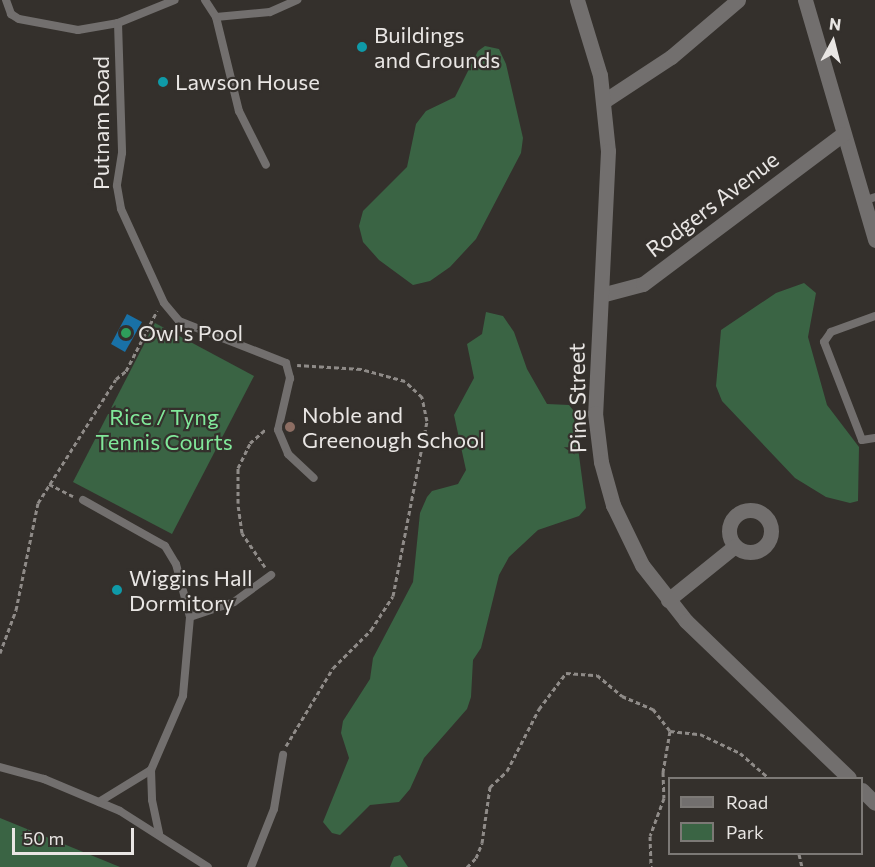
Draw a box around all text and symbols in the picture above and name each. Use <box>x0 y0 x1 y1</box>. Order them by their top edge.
north arrow <box>803 12 863 72</box>
text: N <box>828 13 842 34</box>
place label: Buildings and Grounds <box>374 21 500 72</box>
marker: Buildings and Grounds <box>355 40 369 54</box>
street label: Putnam Road <box>88 56 114 190</box>
place label: Lawson House <box>175 69 320 95</box>
marker: Lawson House <box>156 75 170 89</box>
street label: Rodgers Avenue <box>641 146 783 262</box>
place label: Owl's Pool <box>138 320 243 346</box>
marker: Owl's Pool <box>119 326 133 340</box>
street label: Pine Street <box>563 343 591 453</box>
place label: Noble and Greenough School <box>302 401 485 452</box>
park label: Rice / Tyng Tennis Courts <box>95 403 233 454</box>
marker: Noble and Greenough School <box>283 420 297 434</box>
place label: Wiggins Hall Dormitory <box>129 564 253 616</box>
marker: Wiggins Hall Dormitory <box>110 583 124 597</box>
legend <box>668 777 863 855</box>
text: Road <box>726 791 768 813</box>
scale bar <box>15 816 136 854</box>
text: Park <box>726 821 764 843</box>
text: 50 m <box>23 827 64 849</box>

